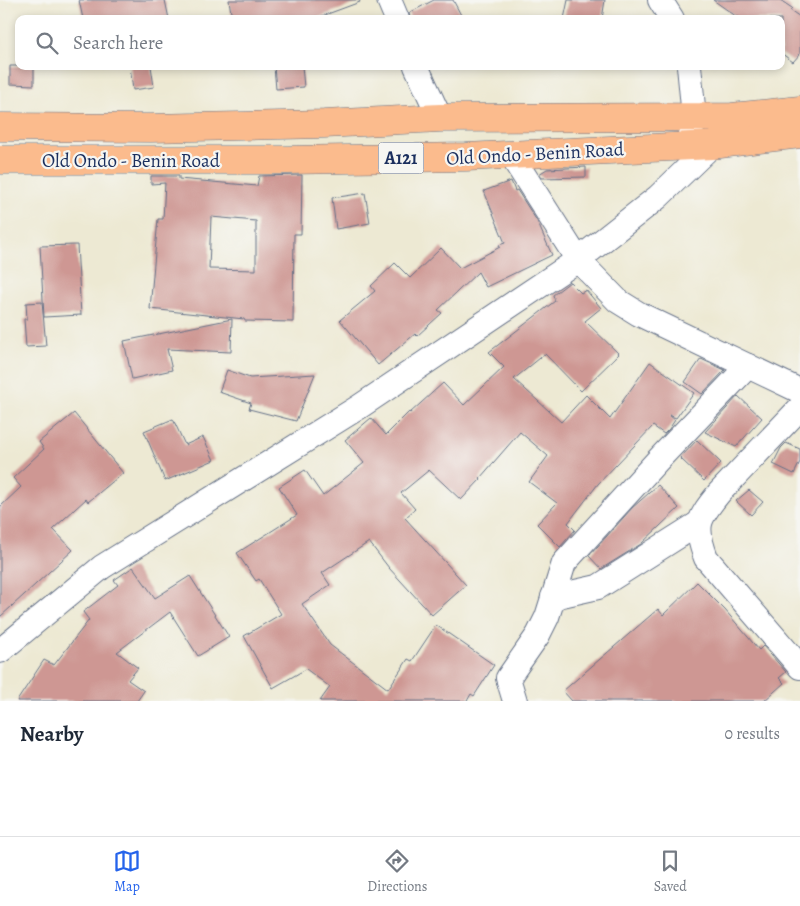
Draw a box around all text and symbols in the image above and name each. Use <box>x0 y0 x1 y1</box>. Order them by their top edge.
search box <box>15 15 785 70</box>
icon: search <box>33 29 61 57</box>
text: Search here <box>73 30 163 56</box>
street label: Old Ondo - Benin Road <box>445 136 625 172</box>
road number: A121 <box>378 142 424 174</box>
street label: Old Ondo - Benin Road <box>42 148 221 174</box>
text: Nearby <box>20 720 83 748</box>
text: 0 results <box>724 723 780 745</box>
tab: Map <box>113 847 141 896</box>
tab: Directions <box>367 847 427 896</box>
tab: Saved <box>654 847 687 896</box>

